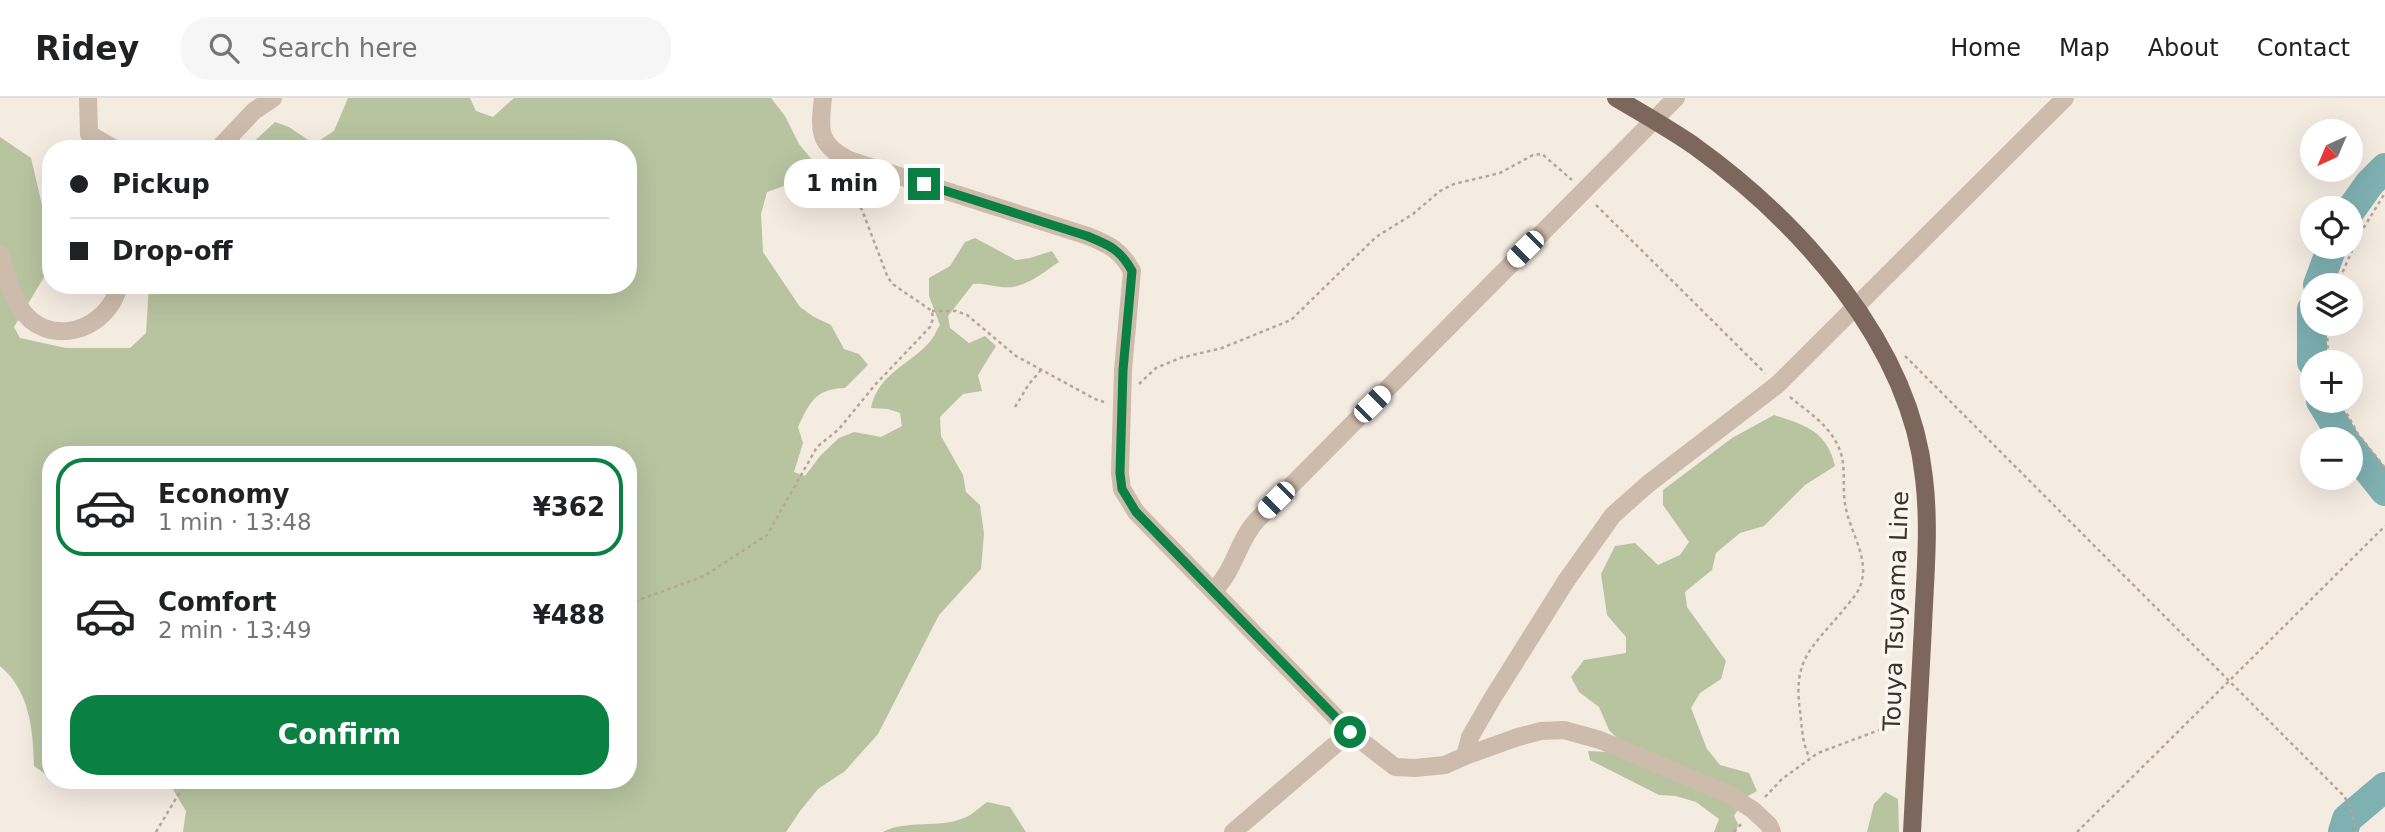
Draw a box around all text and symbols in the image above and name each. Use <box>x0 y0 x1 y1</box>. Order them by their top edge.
search box <box>181 17 671 80</box>
text: Ridey <box>35 29 139 68</box>
icon: search <box>205 29 243 67</box>
text: Search here <box>261 33 417 63</box>
text: Home <box>1950 34 2021 62</box>
text: Map <box>2059 34 2110 62</box>
text: About <box>2148 34 2219 62</box>
text: Contact <box>2257 34 2350 62</box>
north arrow <box>2300 119 2362 182</box>
map controls <box>2300 119 2363 490</box>
callout: 1 min <box>784 160 900 208</box>
route end <box>908 168 940 200</box>
text: Pickup <box>112 169 210 199</box>
text: 1 min <box>806 170 878 196</box>
button: locate <box>2300 196 2363 259</box>
car <box>1503 227 1548 271</box>
text: Drop-off <box>112 236 233 266</box>
button: layers <box>2300 273 2363 336</box>
button: + <box>2300 350 2363 413</box>
car <box>1350 382 1395 426</box>
button: − <box>2300 427 2363 490</box>
icon: car <box>74 476 137 539</box>
car <box>1254 478 1299 522</box>
text: Economy <box>158 479 289 509</box>
street label: Touya Tsuyama Line <box>1878 491 1914 732</box>
text: ¥362 <box>533 492 605 522</box>
text: 1 min · 13:48 <box>158 509 312 535</box>
icon: car <box>74 584 137 647</box>
text: Comfort <box>158 587 276 617</box>
text: ¥488 <box>533 600 605 630</box>
text: 2 min · 13:49 <box>158 617 312 643</box>
button: Confirm <box>70 695 609 775</box>
route start <box>1334 716 1366 748</box>

